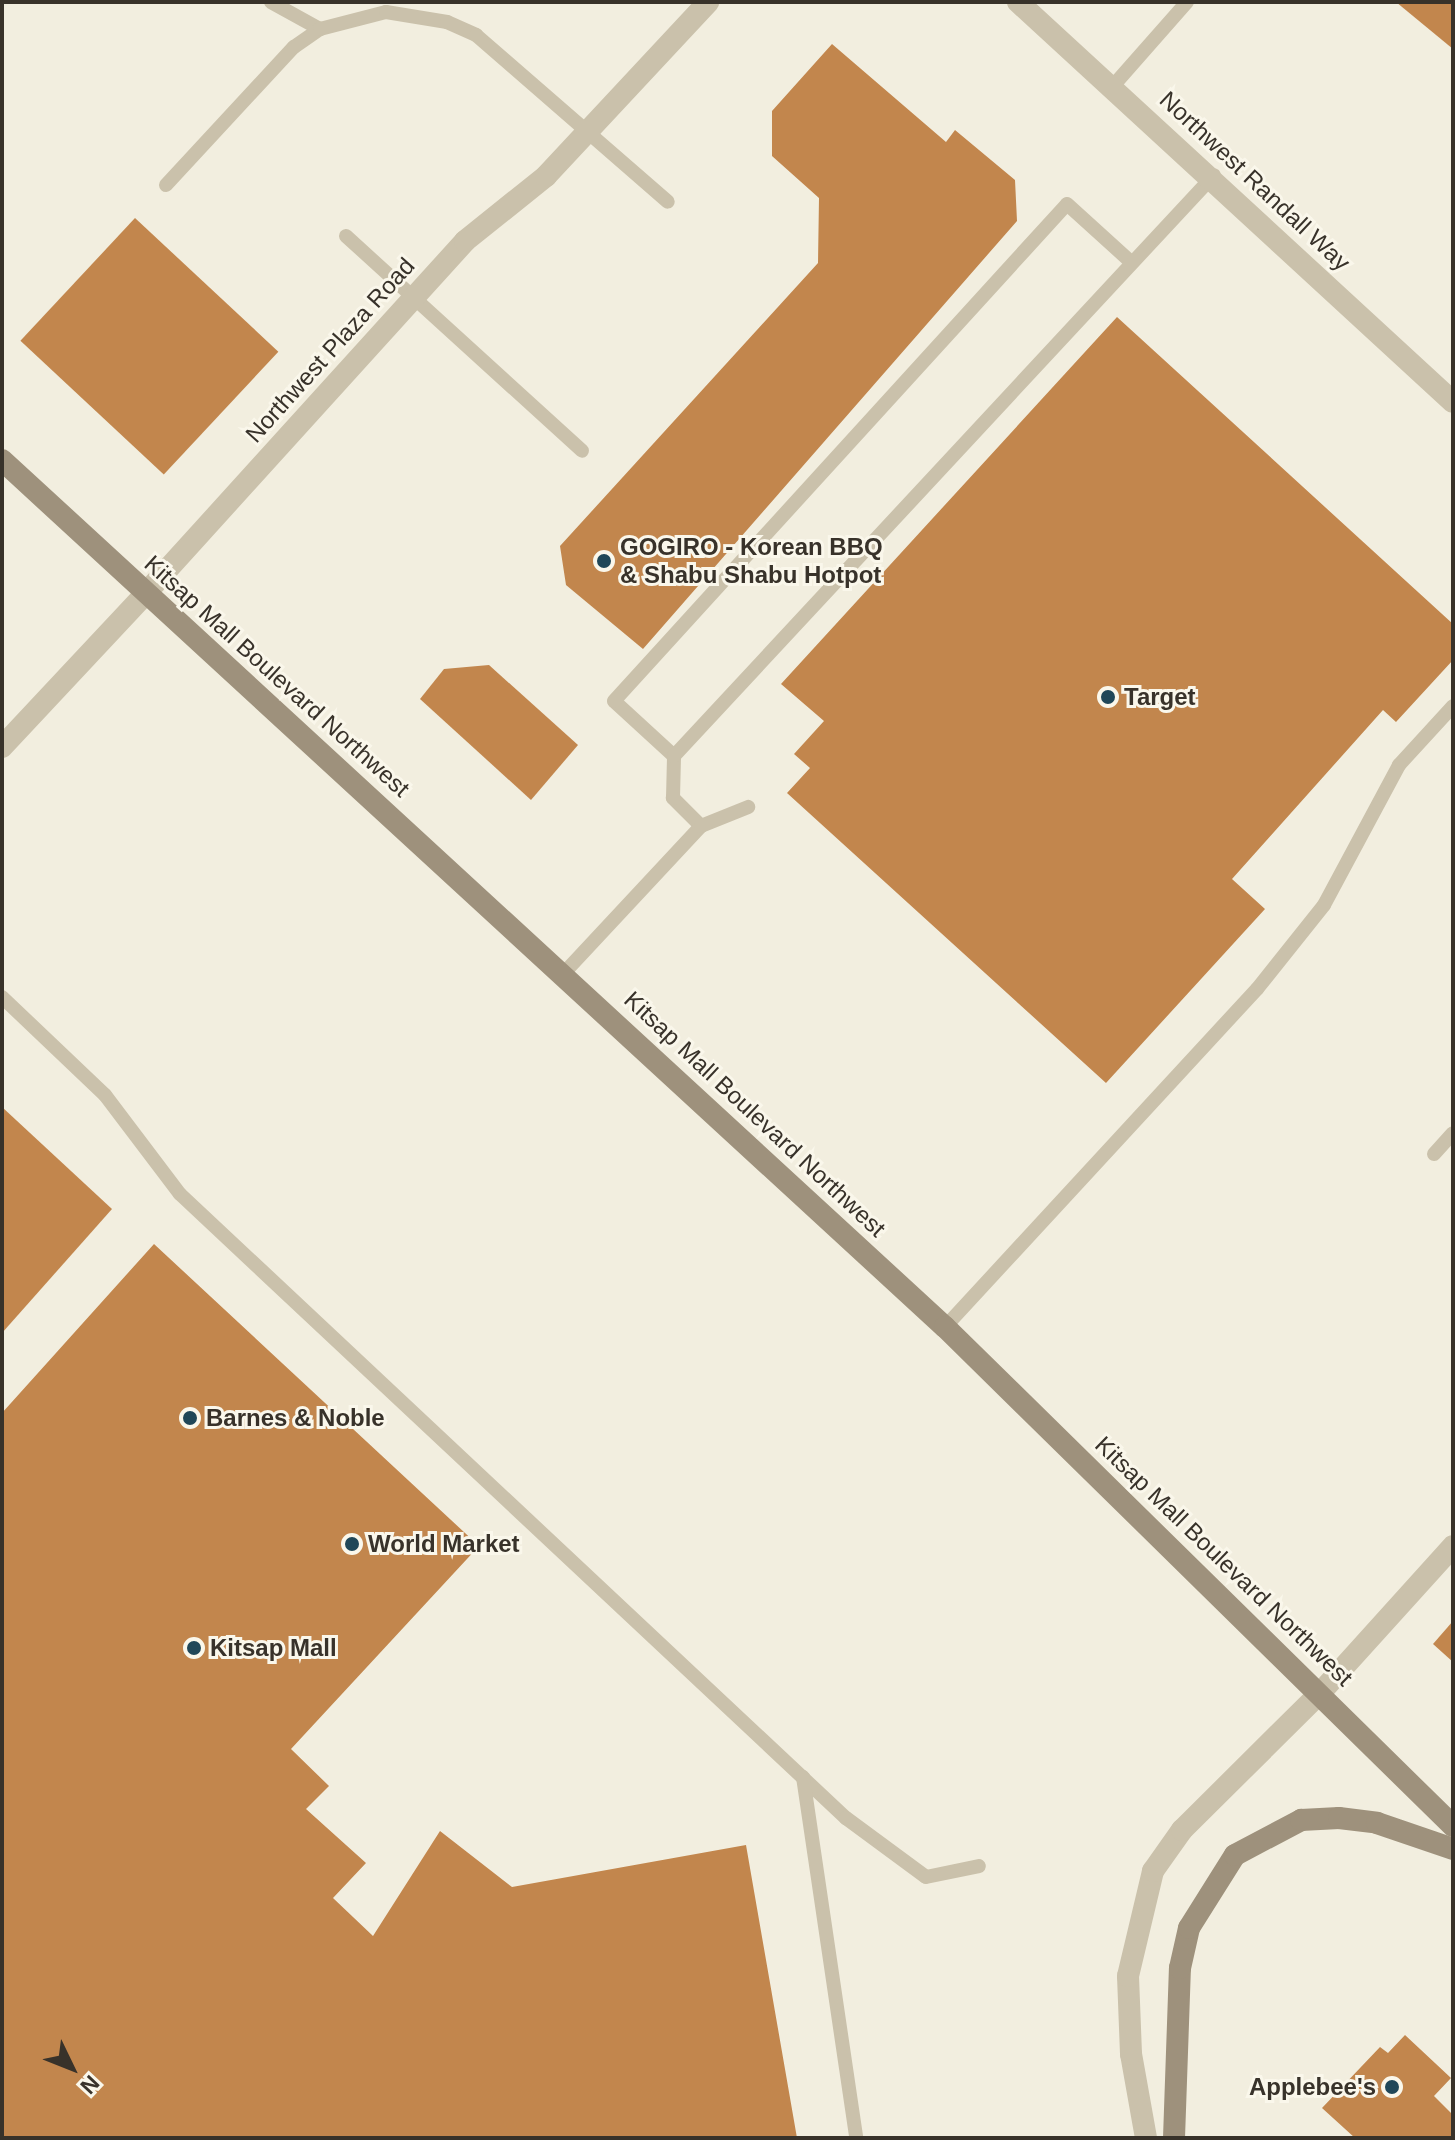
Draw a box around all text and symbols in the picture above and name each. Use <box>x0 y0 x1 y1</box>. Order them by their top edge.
street label: Northwest Randall Way <box>1154 85 1356 277</box>
street label: Northwest Plaza Road <box>239 252 421 448</box>
place label: GOGIRO - Korean BBQ & Shabu Shabu Hotpot <box>620 533 883 589</box>
street label: Kitsap Mall Boulevard Northwest <box>138 549 416 803</box>
marker: GOGIRO - Korean BBQ & Shabu Shabu Hotpot <box>595 552 613 570</box>
place label: Target <box>1124 683 1196 711</box>
marker: Target <box>1099 688 1117 706</box>
street label: Kitsap Mall Boulevard Northwest <box>618 985 892 1243</box>
place label: Barnes & Noble <box>206 1404 385 1432</box>
marker: Barnes & Noble <box>181 1409 199 1427</box>
street label: Kitsap Mall Boulevard Northwest <box>1089 1430 1359 1692</box>
place label: World Market <box>368 1530 520 1558</box>
marker: World Market <box>343 1535 361 1553</box>
place label: Kitsap Mall <box>210 1634 337 1662</box>
marker: Kitsap Mall <box>185 1639 203 1657</box>
north arrow <box>32 2028 112 2108</box>
text: N <box>75 2070 104 2099</box>
place label: Applebee's <box>1249 2073 1376 2101</box>
marker: Applebee's <box>1383 2078 1401 2096</box>

